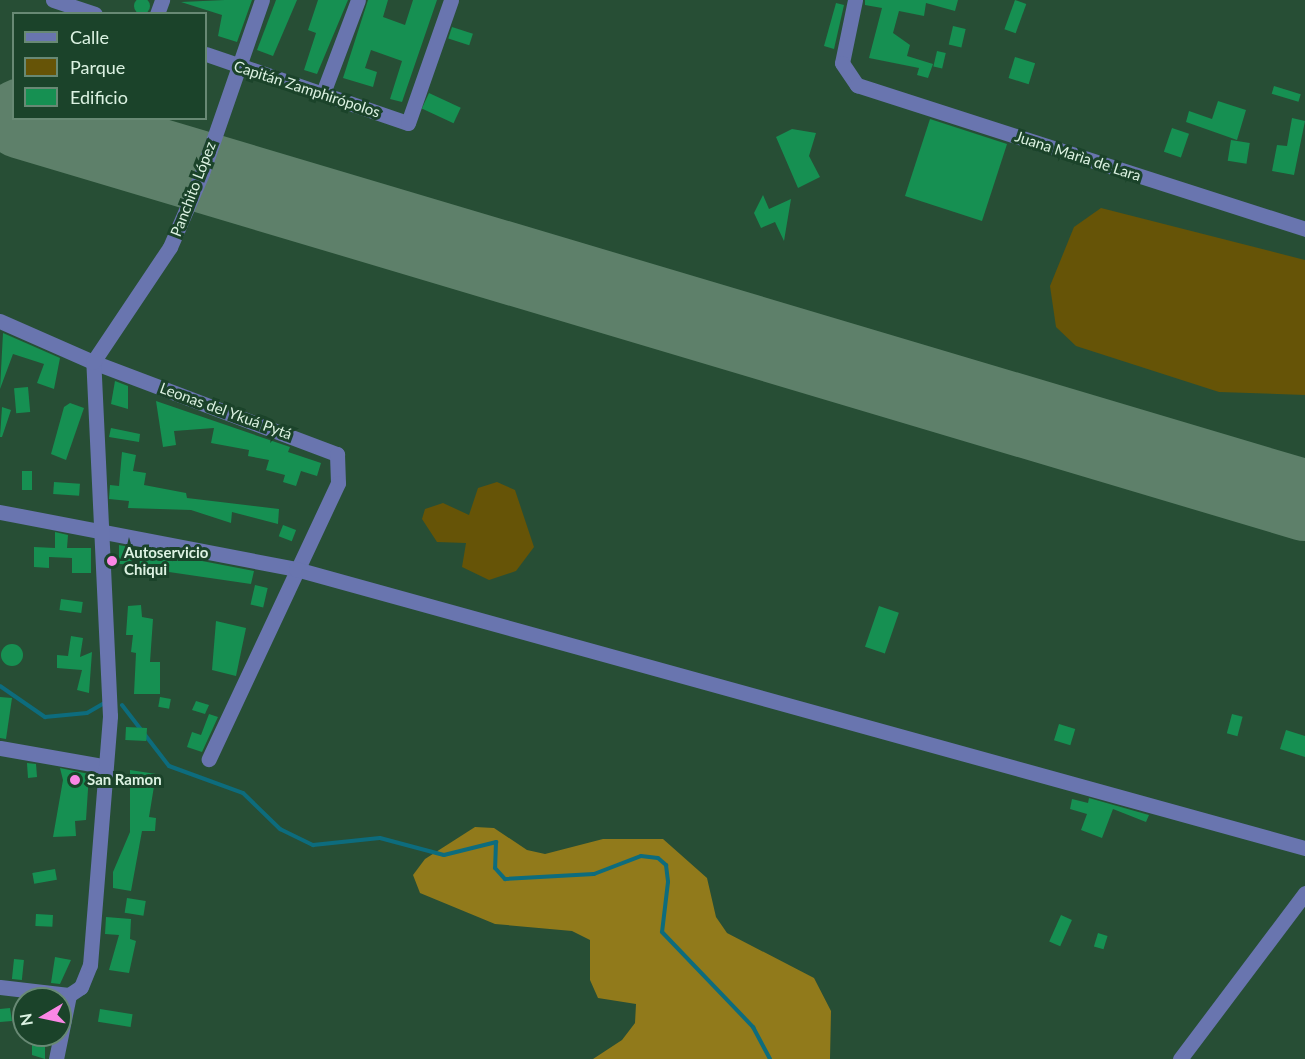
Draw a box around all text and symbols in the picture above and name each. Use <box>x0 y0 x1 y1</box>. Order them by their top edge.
legend <box>12 12 207 120</box>
text: Calle <box>70 26 109 48</box>
text: Parque <box>70 56 125 78</box>
street label: Capitán Zamphirópolos <box>232 57 382 121</box>
text: Edificio <box>70 86 128 108</box>
street label: Juana Marìa de Lara <box>1013 127 1143 185</box>
street label: Panchito López <box>167 139 219 239</box>
street label: Leonas del Ykuá Pytá <box>157 379 295 443</box>
place label: Autoservicio Chiqui <box>124 543 208 578</box>
marker: Autoservicio Chiqui <box>105 554 119 568</box>
place label: San Ramon <box>87 771 162 789</box>
marker: San Ramon <box>68 773 82 787</box>
north arrow <box>12 987 72 1047</box>
text: N <box>15 1012 36 1027</box>

